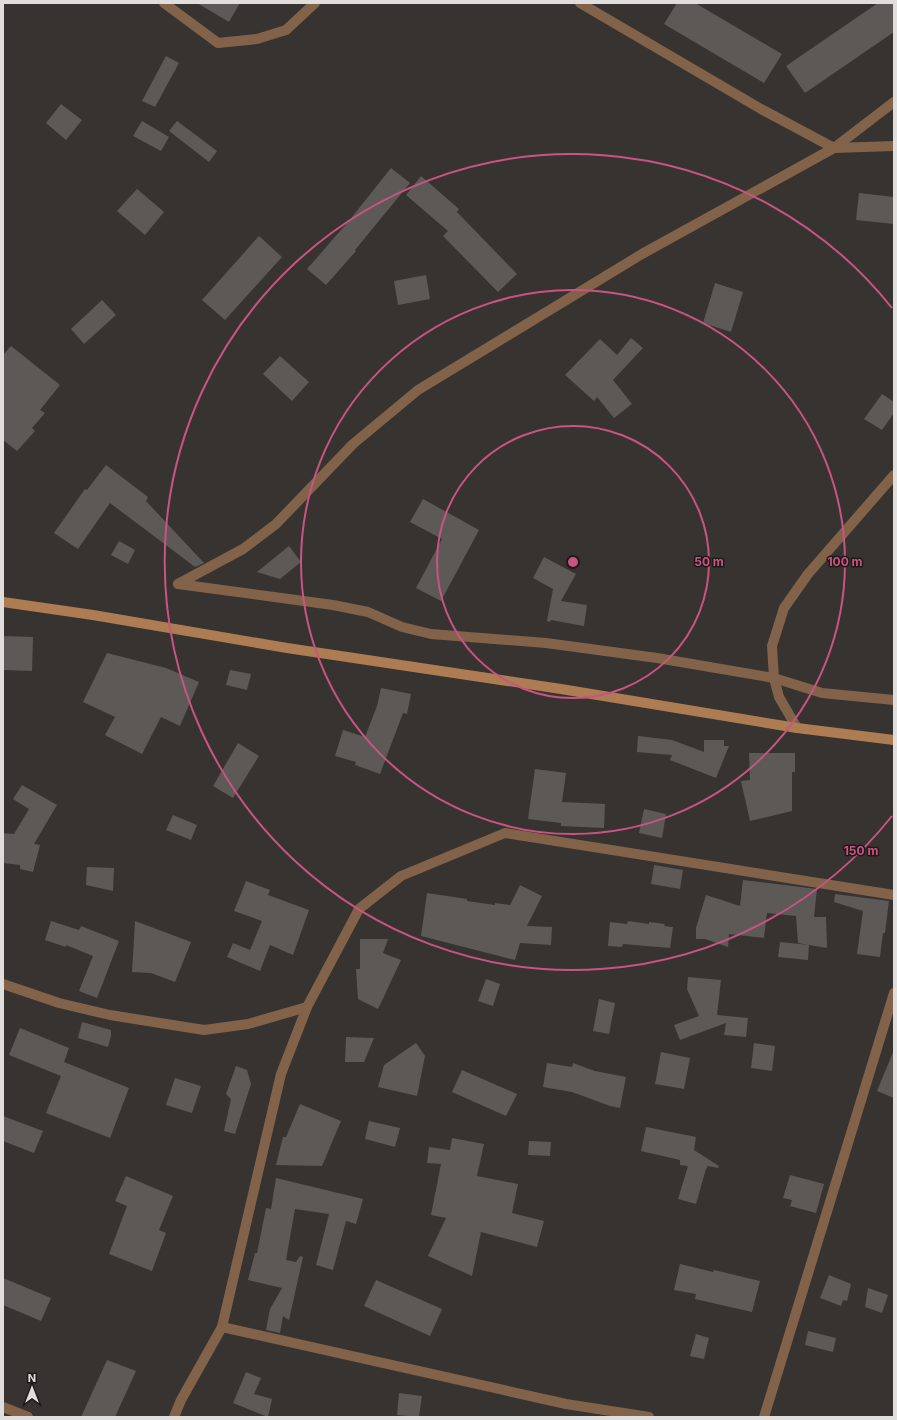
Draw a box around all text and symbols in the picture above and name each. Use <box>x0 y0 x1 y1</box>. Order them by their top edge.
text: 50 m <box>694 554 724 569</box>
text: 100 m <box>827 554 863 569</box>
centre of rings <box>566 555 580 569</box>
text: 150 m <box>844 843 878 858</box>
north arrow <box>12 1368 52 1408</box>
text: N <box>28 1371 36 1385</box>

